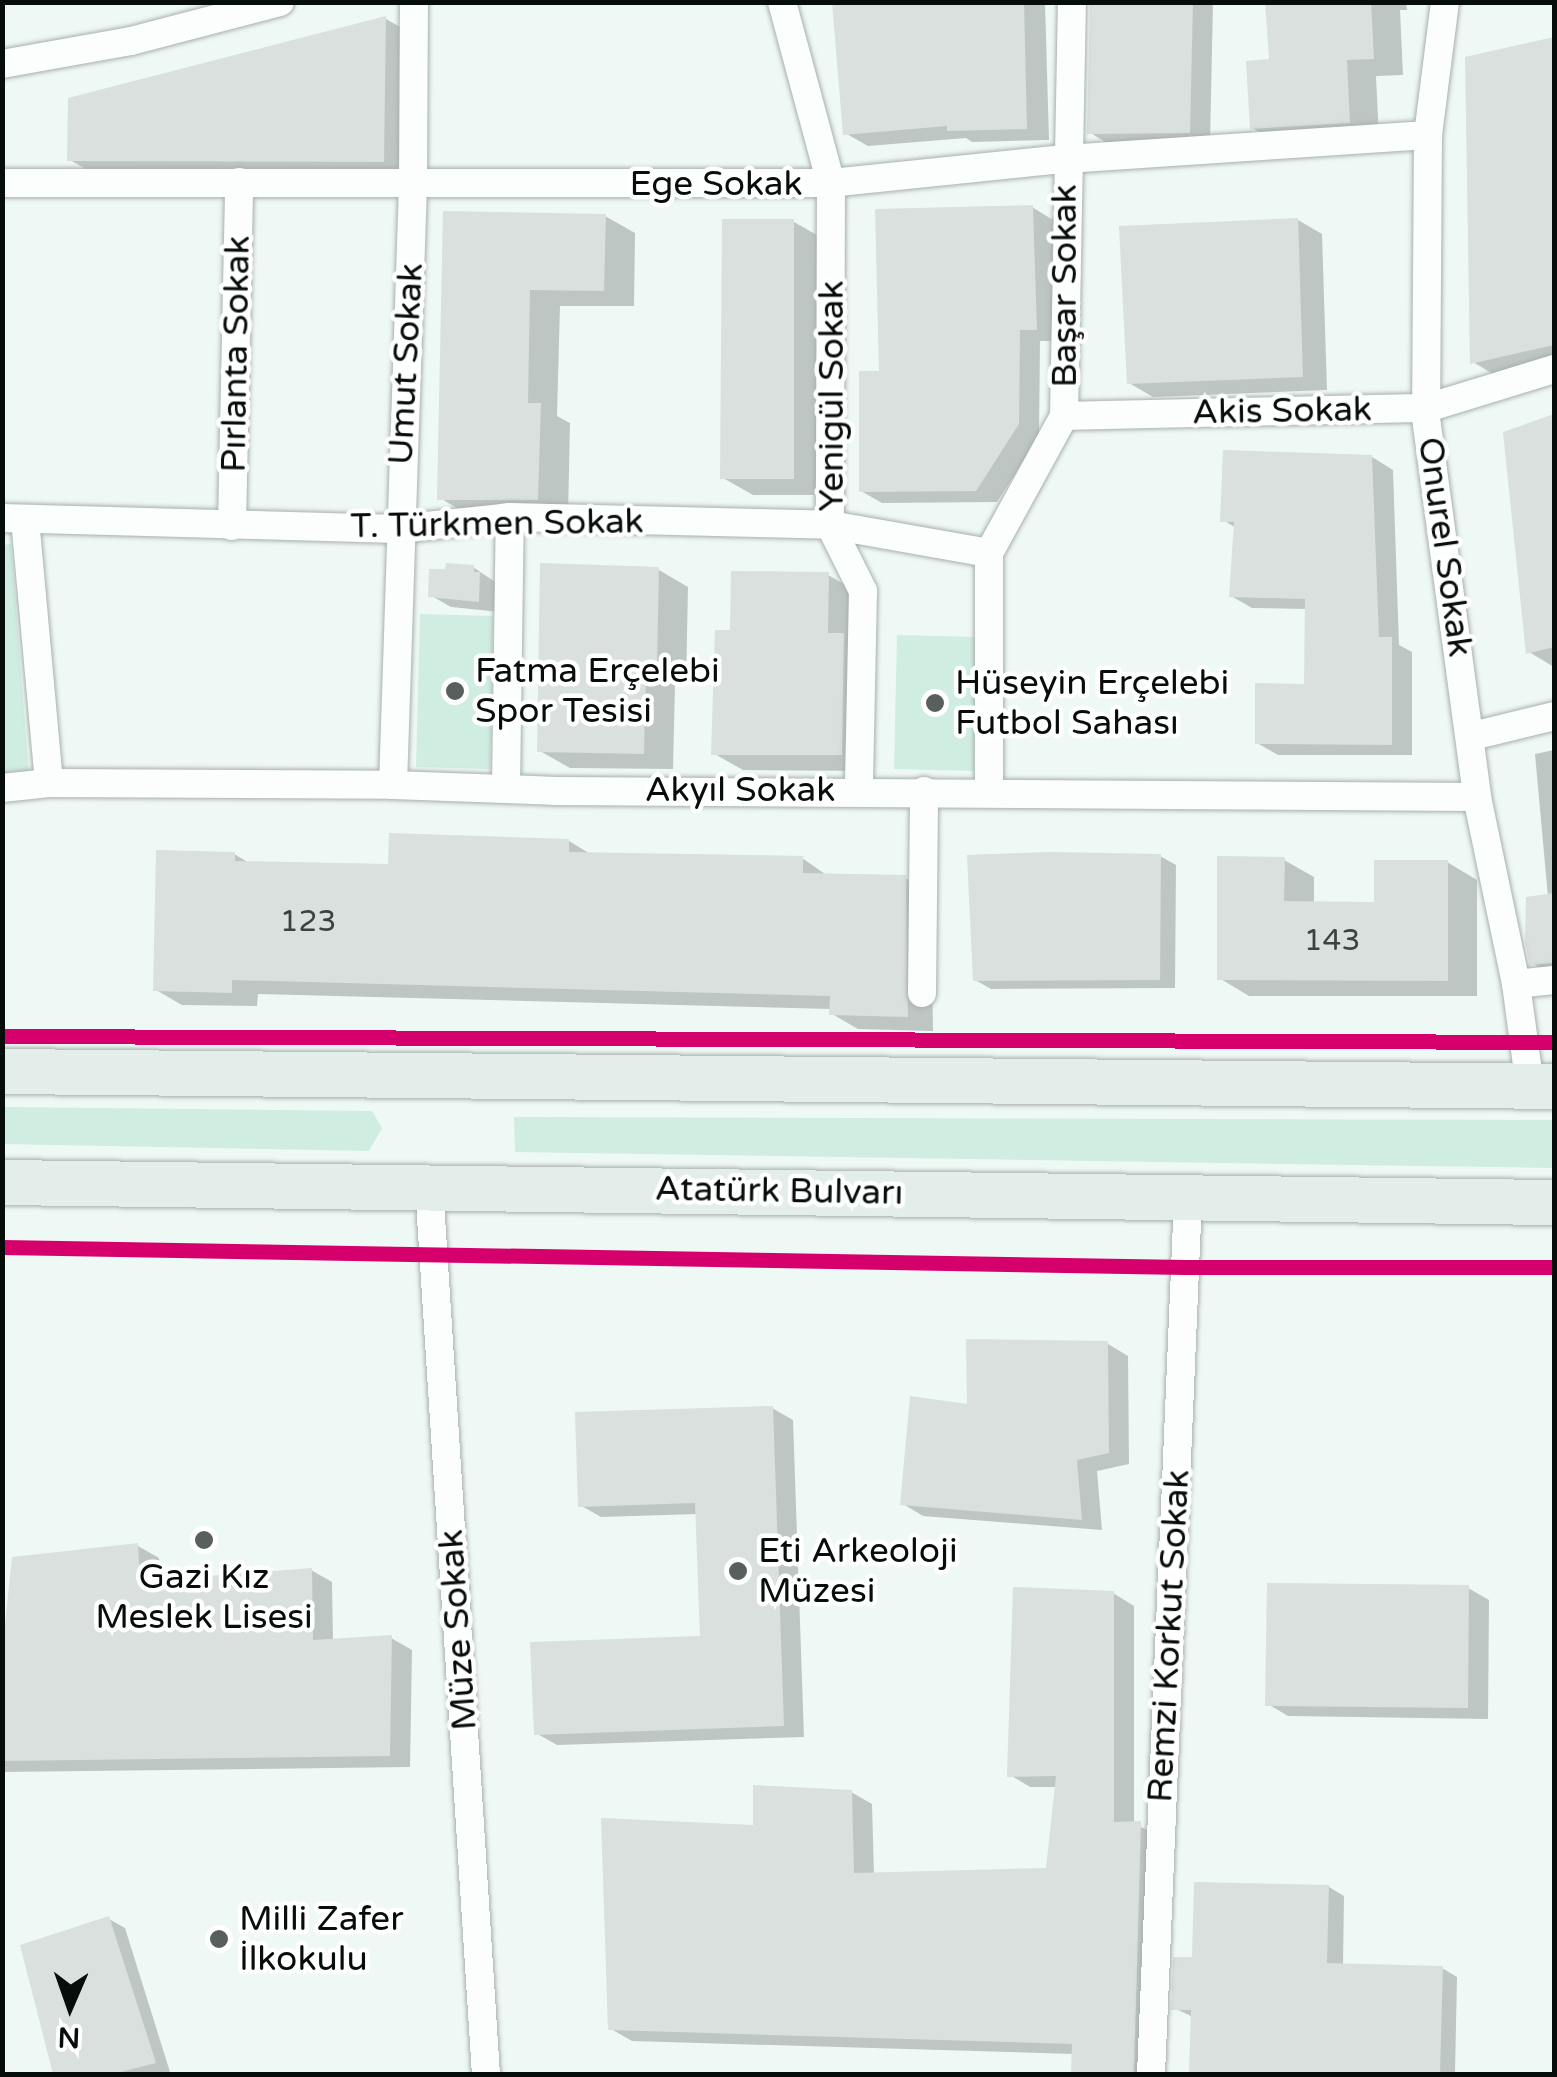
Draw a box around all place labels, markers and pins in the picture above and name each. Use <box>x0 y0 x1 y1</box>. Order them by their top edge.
place label: Fatma Erçelebi Spor Tesisi <box>475 650 720 732</box>
place label: Hüseyin Erçelebi Futbol Sahası <box>955 662 1229 744</box>
marker: Fatma Erçelebi Spor Tesisi <box>444 680 466 702</box>
marker: Hüseyin Erçelebi Futbol Sahası <box>924 692 946 714</box>
marker: Gazi Kız Meslek Lisesi <box>193 1529 215 1551</box>
place label: Eti Arkeoloji Müzesi <box>758 1530 958 1612</box>
place label: Gazi Kız Meslek Lisesi <box>95 1556 313 1638</box>
marker: Eti Arkeoloji Müzesi <box>727 1560 749 1582</box>
place label: Milli Zafer İlkokulu <box>239 1898 404 1980</box>
marker: Milli Zafer İlkokulu <box>208 1928 230 1950</box>

